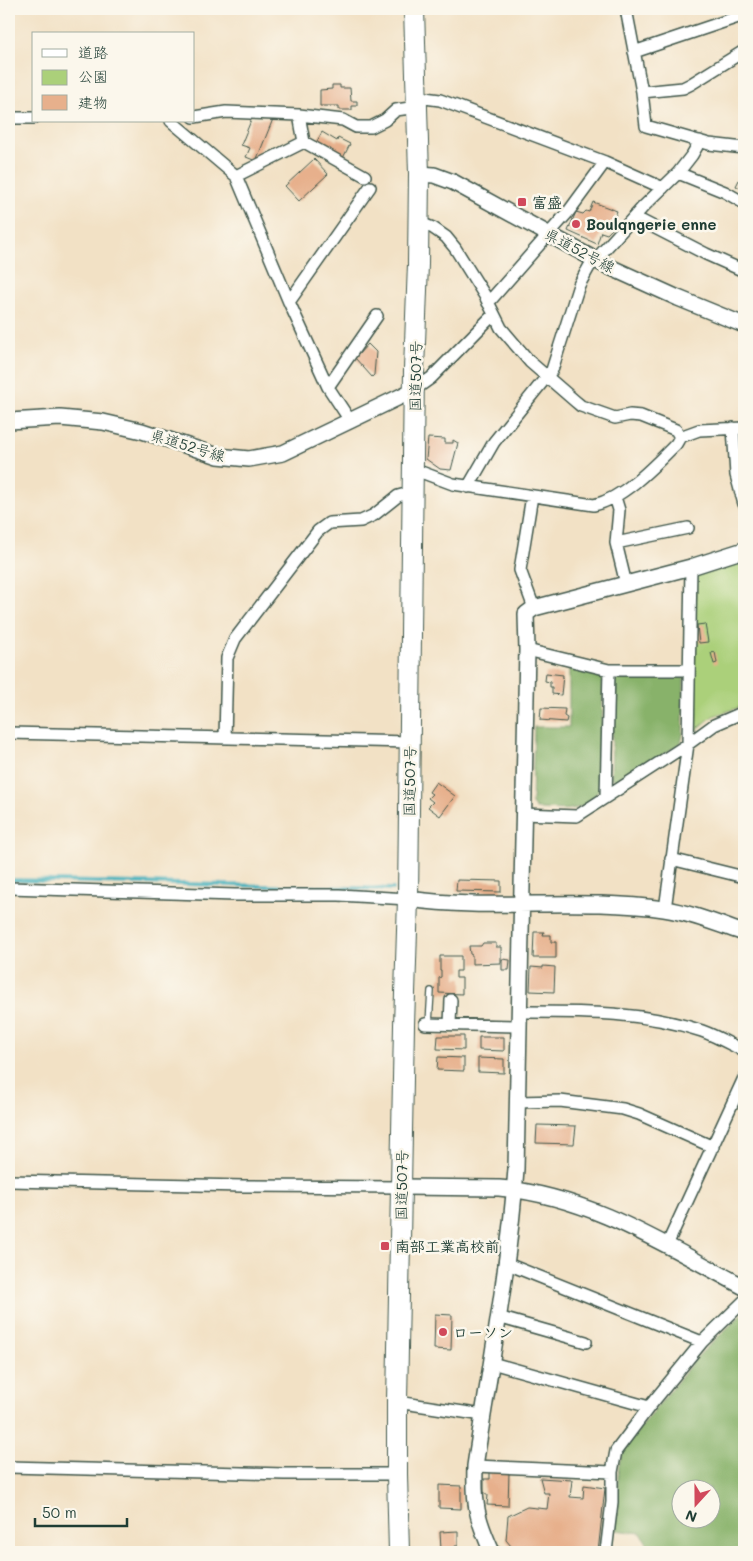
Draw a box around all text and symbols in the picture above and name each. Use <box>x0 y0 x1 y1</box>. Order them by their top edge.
legend <box>32 32 195 122</box>
text: 道路 <box>78 42 108 62</box>
text: 公園 <box>78 66 108 86</box>
text: 建物 <box>78 92 108 112</box>
place label: 富盛 <box>532 192 562 212</box>
marker: 富盛 <box>516 196 528 208</box>
place label: Boulqngerie enne <box>586 214 716 234</box>
marker: Boulqngerie enne <box>570 218 582 230</box>
street label: 県道52号線 <box>541 223 619 277</box>
street label: 国道507号 <box>404 340 426 412</box>
street label: 県道52号線 <box>148 424 228 466</box>
street label: 国道507号 <box>398 745 420 817</box>
street label: 国道507号 <box>390 1149 412 1221</box>
place label: 南部工業高校前 <box>395 1236 500 1256</box>
marker: 南部工業高校前 <box>379 1240 391 1252</box>
place label: ローソン <box>453 1322 513 1342</box>
marker: ローソン <box>437 1326 449 1338</box>
north arrow <box>670 1478 720 1528</box>
scale bar <box>35 1496 128 1528</box>
text: 50 m <box>42 1502 77 1522</box>
text: N <box>683 1506 700 1527</box>

